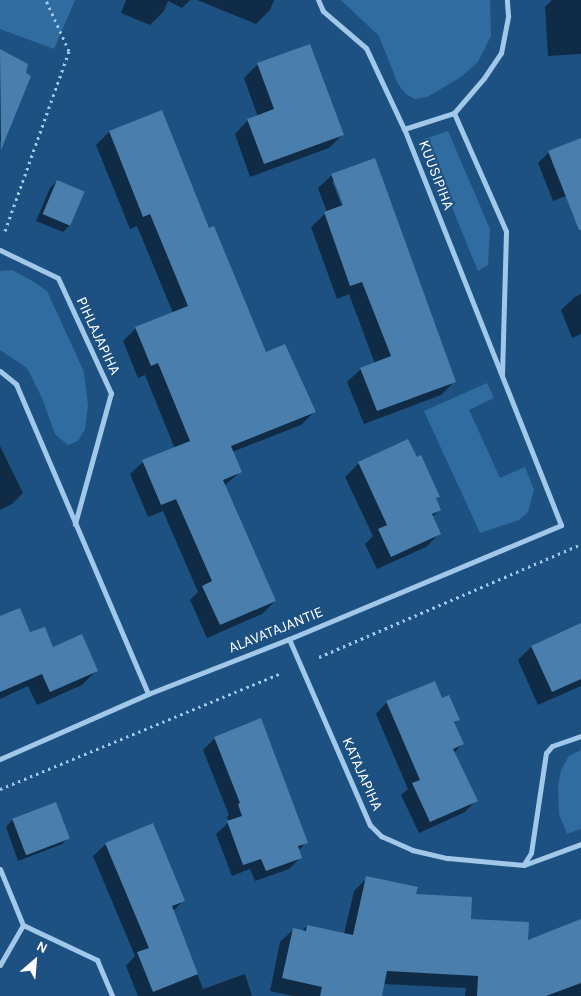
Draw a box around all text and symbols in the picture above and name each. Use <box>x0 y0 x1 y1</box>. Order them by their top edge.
street label: KUUSIPIHA <box>414 138 458 212</box>
street label: PIHLAJAPIHA <box>72 294 124 378</box>
street label: ALAVATAJANTIE <box>226 603 326 657</box>
street label: KATAJAPIHA <box>338 735 386 813</box>
north arrow <box>10 936 60 986</box>
text: N <box>34 937 50 957</box>

